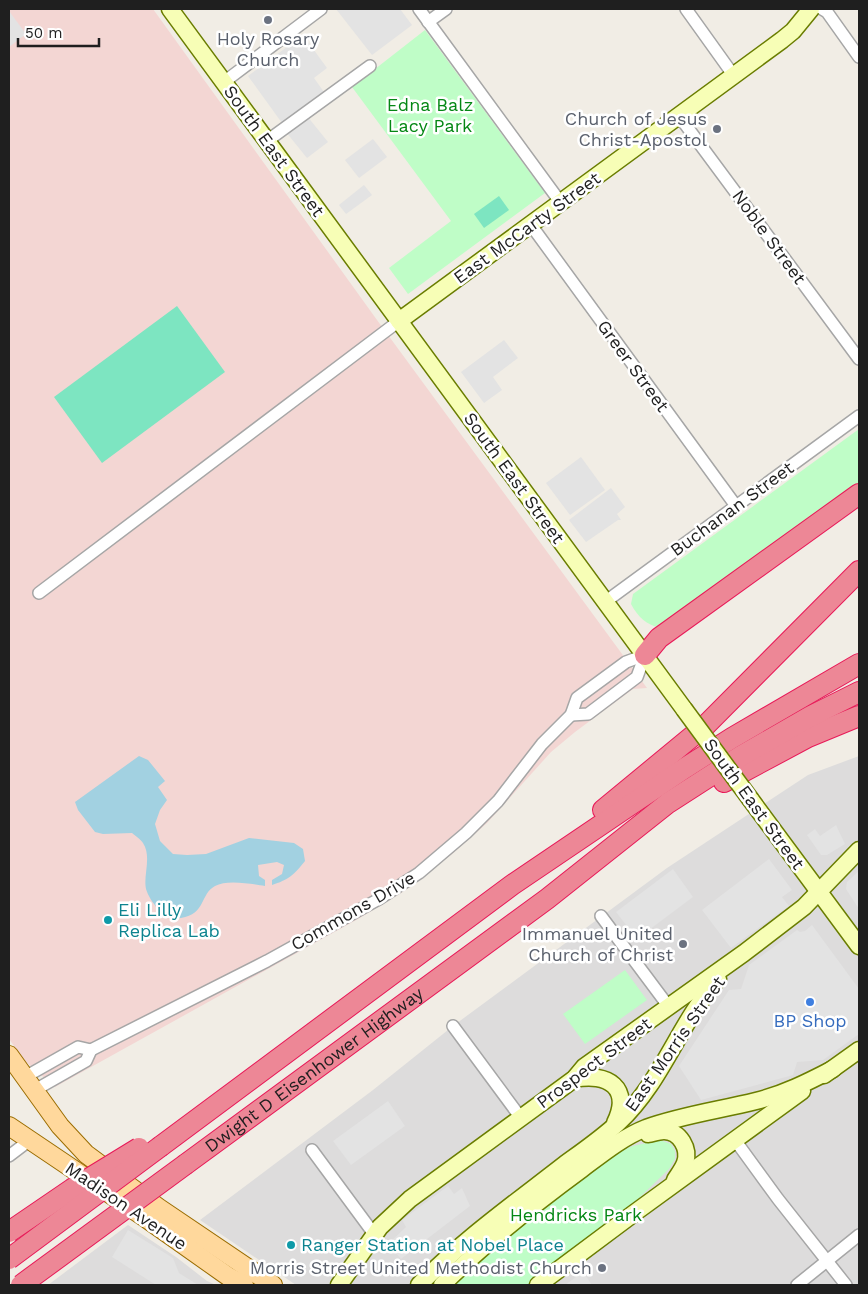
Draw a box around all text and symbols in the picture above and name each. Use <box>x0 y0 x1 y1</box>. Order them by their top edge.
marker: Holy Rosary Church <box>262 14 274 26</box>
scale bar <box>18 15 99 47</box>
text: 50 m <box>25 24 62 42</box>
place label: Holy Rosary Church <box>217 28 320 70</box>
street label: South East Street <box>220 81 329 221</box>
park label: Edna Balz Lacy Park <box>387 94 473 136</box>
place label: Church of Jesus Christ-Apostol <box>565 108 707 150</box>
marker: Church of Jesus Christ-Apostol <box>711 123 723 135</box>
street label: East McCarty Street <box>449 167 604 288</box>
street label: Noble Street <box>728 185 811 288</box>
street label: Greer Street <box>593 316 674 416</box>
street label: South East Street <box>460 408 569 548</box>
street label: Buchanan Street <box>666 457 798 560</box>
street label: South East Street <box>700 734 809 874</box>
street label: Commons Drive <box>287 867 419 955</box>
place label: Eli Lilly Replica Lab <box>118 899 220 941</box>
marker: Eli Lilly Replica Lab <box>102 914 114 926</box>
place label: Immanuel United Church of Christ <box>522 923 673 965</box>
marker: Immanuel United Church of Christ <box>677 938 689 950</box>
street label: East Morris Street <box>620 972 729 1115</box>
street label: Dwight D Eisenhower Highway <box>201 982 428 1157</box>
marker: BP Shop <box>804 996 816 1008</box>
place label: BP Shop <box>773 1010 847 1031</box>
street label: Prospect Street <box>532 1012 655 1112</box>
street label: Madison Avenue <box>62 1157 191 1254</box>
park label: Hendricks Park <box>510 1204 642 1225</box>
place label: Ranger Station at Nobel Place <box>301 1234 564 1255</box>
marker: Ranger Station at Nobel Place <box>285 1239 297 1251</box>
place label: Morris Street United Methodist Church <box>250 1257 592 1278</box>
marker: Morris Street United Methodist Church <box>596 1262 608 1274</box>

